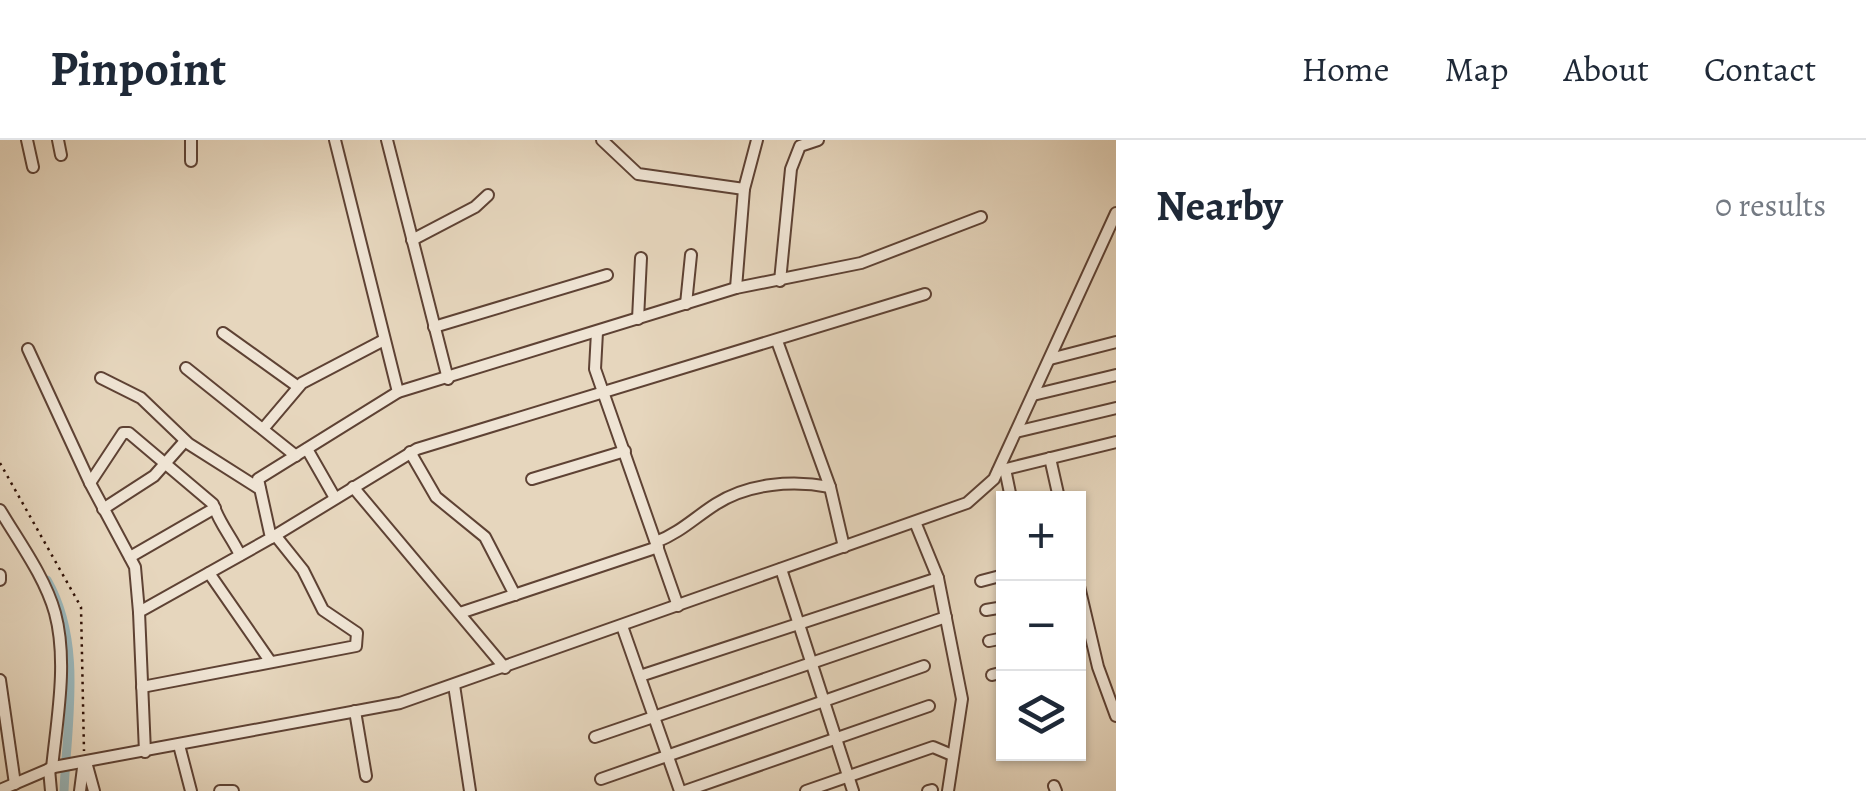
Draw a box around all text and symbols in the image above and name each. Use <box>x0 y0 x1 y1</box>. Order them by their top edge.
text: Pinpoint <box>50 36 226 102</box>
text: Home <box>1301 45 1389 93</box>
text: Map <box>1444 45 1508 93</box>
text: About <box>1563 45 1649 93</box>
text: Contact <box>1704 45 1816 93</box>
text: Nearby <box>1156 177 1283 234</box>
text: 0 results <box>1715 183 1826 227</box>
map controls <box>996 491 1086 761</box>
button: + <box>996 491 1086 581</box>
button: − <box>996 581 1086 671</box>
button: layers <box>996 671 1086 761</box>

